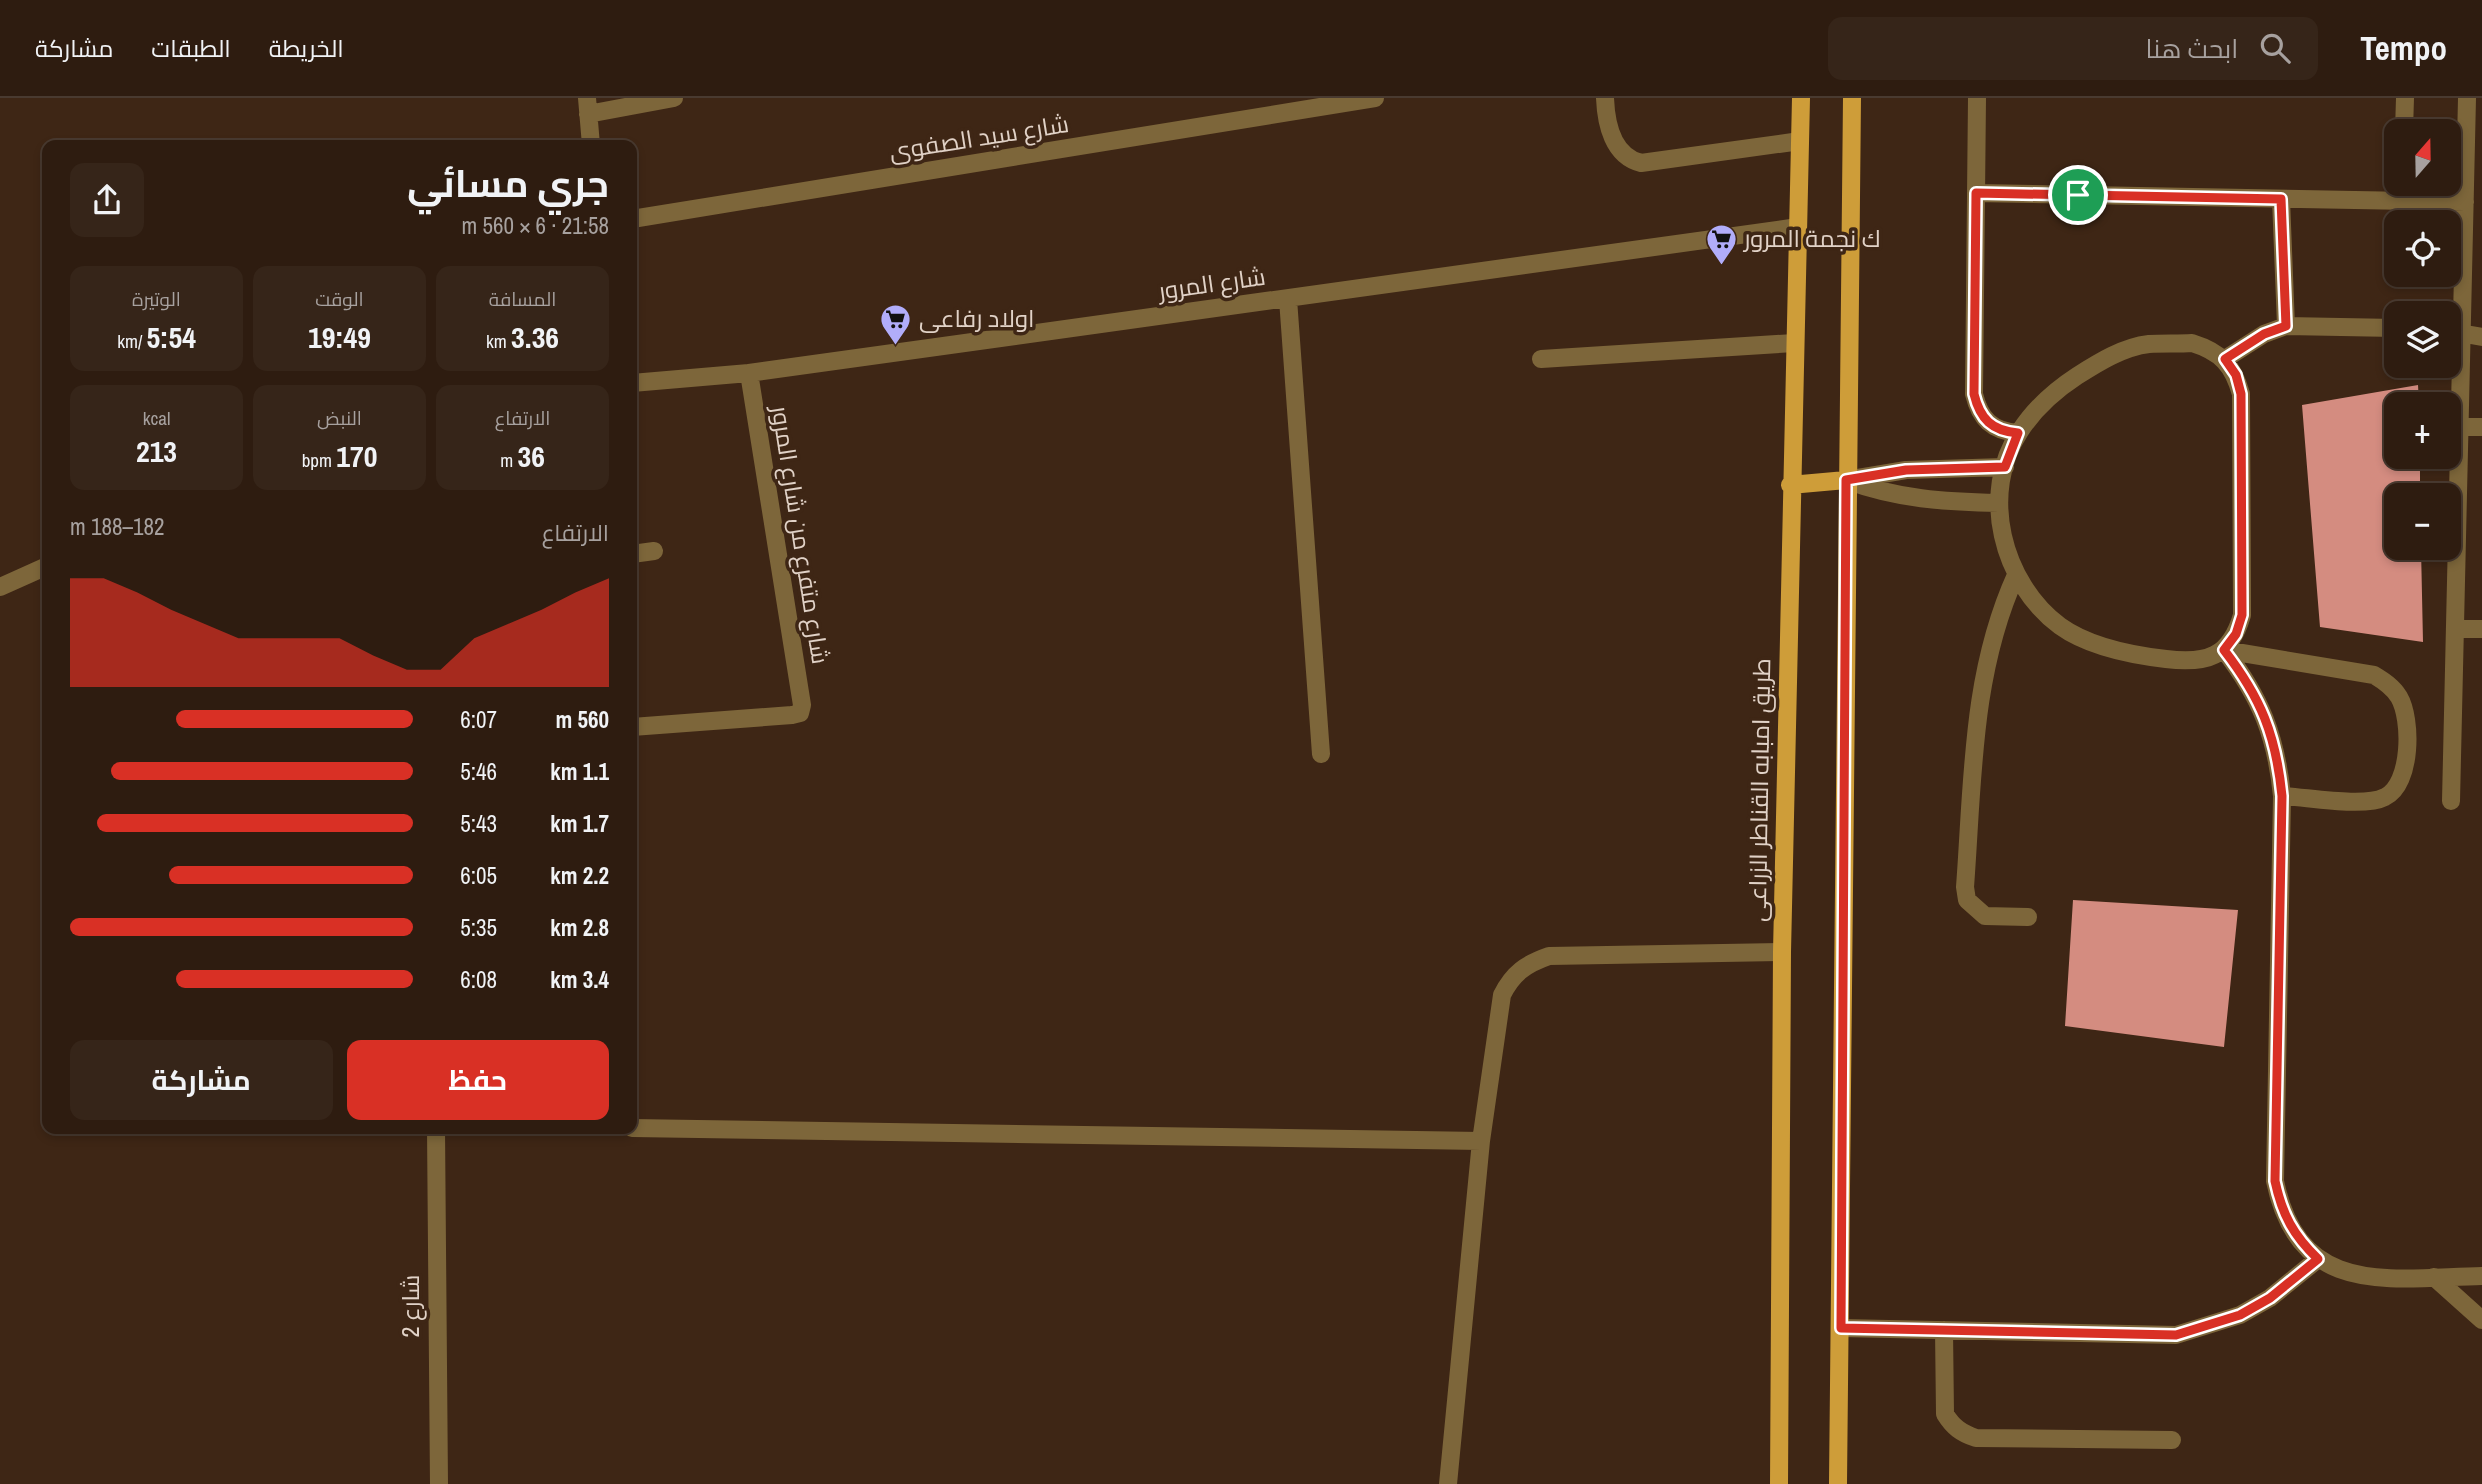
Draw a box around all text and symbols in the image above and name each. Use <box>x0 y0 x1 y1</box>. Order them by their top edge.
search box <box>1828 17 2318 80</box>
text: Tempo <box>2360 26 2447 70</box>
icon: search <box>2256 29 2294 67</box>
text: ابحث هنا <box>2145 31 2238 66</box>
text: مشاركة <box>35 32 113 64</box>
text: الطبقات <box>151 32 231 64</box>
text: الخريطة <box>269 32 344 64</box>
street label: شارع سيد الصفوى <box>887 107 1071 168</box>
north arrow <box>2384 119 2460 196</box>
map controls <box>2384 119 2461 560</box>
text: جري مسائي <box>407 158 609 209</box>
button: share <box>70 163 144 237</box>
pin <box>2048 165 2108 225</box>
icon: arrive <box>2059 176 2097 214</box>
text: 21:58 · 6 × 560 m <box>462 210 609 241</box>
button: locate <box>2384 210 2461 287</box>
supermarket icon: ك نجمة المرور <box>1704 222 1738 266</box>
place label: ك نجمة المرور <box>1742 222 1881 254</box>
street label: شارع المرور <box>1154 260 1268 308</box>
text: الوتيرة <box>132 286 181 312</box>
text: الوقت <box>315 286 364 312</box>
text: المسافة <box>489 286 556 312</box>
button: layers <box>2384 301 2461 378</box>
supermarket icon: اولاد رفاعى <box>879 302 913 346</box>
place label: اولاد رفاعى <box>919 302 1034 334</box>
text: 5:54 <box>147 317 196 357</box>
text: 19:49 <box>308 317 371 357</box>
text: 3.36 <box>511 317 559 357</box>
text: /km <box>117 328 147 354</box>
text: km <box>486 328 511 354</box>
button: + <box>2384 392 2461 469</box>
street label: شارع متفرع من شارع المرور <box>763 401 837 666</box>
text: kcal <box>143 405 170 431</box>
text: النبض <box>317 405 362 431</box>
text: الارتفاع <box>495 405 550 431</box>
text: 213 <box>136 431 177 471</box>
text: 170 <box>336 436 377 476</box>
text: 36 <box>517 436 545 476</box>
text: bpm <box>302 447 336 473</box>
text: m <box>500 447 517 473</box>
button: − <box>2384 483 2461 560</box>
text: 182–188 m <box>70 511 164 542</box>
text: الارتفاع <box>542 517 609 548</box>
street label: طريق امبابه القناطر الزراعى <box>1741 658 1777 922</box>
text: 6:07 <box>460 704 497 735</box>
text: 560 m <box>556 704 609 735</box>
text: 5:46 <box>460 756 497 787</box>
text: 1.1 km <box>550 756 609 787</box>
text: 5:43 <box>460 808 497 839</box>
text: 1.7 km <box>550 808 609 839</box>
text: 6:05 <box>460 860 497 891</box>
text: 2.2 km <box>550 860 609 891</box>
text: 5:35 <box>460 912 497 943</box>
text: 2.8 km <box>550 912 609 943</box>
text: 6:08 <box>460 964 497 995</box>
text: 3.4 km <box>550 964 609 995</box>
button: مشاركة <box>70 1040 333 1120</box>
button: حفظ <box>347 1040 609 1120</box>
street label: شارع 2 <box>394 1275 427 1337</box>

